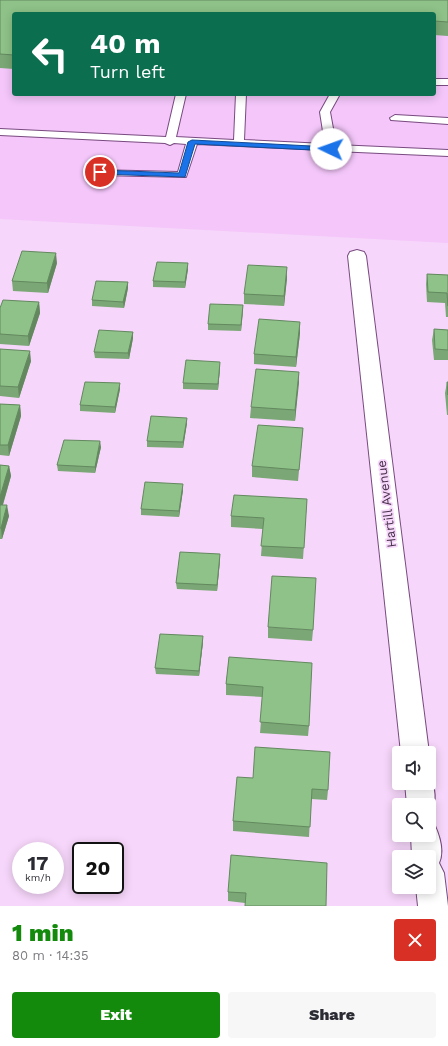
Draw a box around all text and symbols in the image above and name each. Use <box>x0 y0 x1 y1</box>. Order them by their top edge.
text: 40 m <box>90 27 160 60</box>
icon: left <box>24 28 76 80</box>
text: Turn left <box>90 61 165 82</box>
position arrow <box>310 128 352 170</box>
pin <box>83 155 117 189</box>
icon: arrive <box>89 161 111 183</box>
street label: Hartill Avenue <box>374 459 399 549</box>
map controls <box>392 746 436 894</box>
button: sound <box>392 746 436 790</box>
button: search <box>392 798 436 842</box>
speed limit sign: 20 <box>72 842 124 894</box>
button: layers <box>392 850 436 894</box>
text: 17 <box>28 851 48 875</box>
text: km/h <box>25 872 51 883</box>
text: 1 min <box>12 919 74 947</box>
button: close <box>394 919 436 961</box>
text: 80 m · 14:35 <box>12 948 88 963</box>
button: Exit <box>12 992 220 1038</box>
button: Share <box>228 992 436 1038</box>

